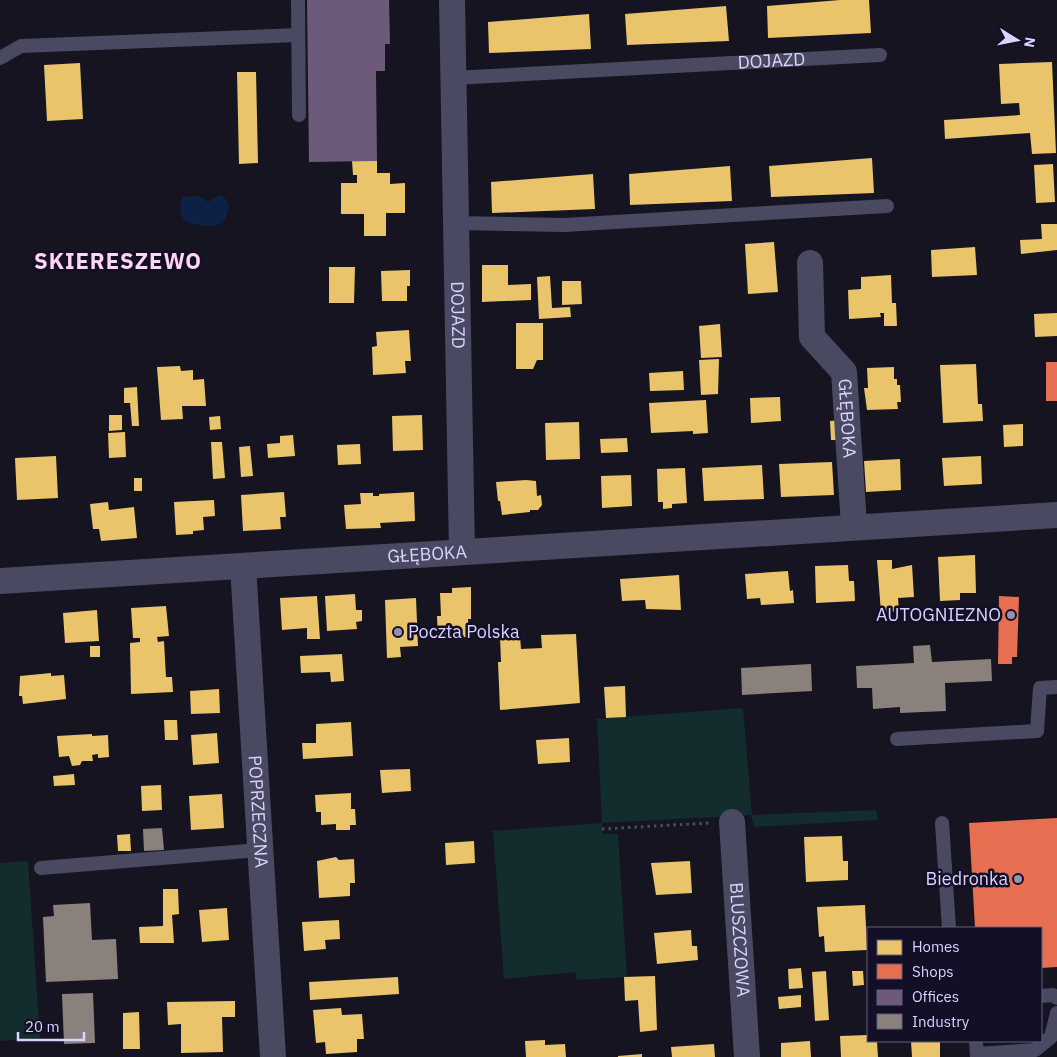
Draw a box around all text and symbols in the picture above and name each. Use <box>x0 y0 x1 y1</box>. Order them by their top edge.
north arrow <box>992 15 1042 65</box>
text: N <box>1020 36 1040 49</box>
street label: DOJAZD <box>737 47 806 74</box>
district label: SKIERESZEWO <box>34 246 202 275</box>
street label: DOJAZD <box>446 281 470 349</box>
street label: GŁĘBOKA <box>833 378 862 459</box>
street label: GŁĘBOKA <box>387 540 468 568</box>
place label: AUTOGNIEZNO <box>876 603 1001 626</box>
marker: AUTOGNIEZNO <box>1005 609 1017 621</box>
place label: Poczta Polska <box>408 620 520 643</box>
marker: Poczta Polska <box>392 626 404 638</box>
street label: POPRZECZNA <box>244 754 273 869</box>
place label: Biedronka <box>926 867 1008 890</box>
marker: Biedronka <box>1012 873 1024 885</box>
street label: BLUSZCZOWA <box>725 882 755 998</box>
legend <box>867 927 1042 1042</box>
text: Homes <box>912 937 960 956</box>
text: Shops <box>912 962 954 981</box>
text: Offices <box>912 987 959 1006</box>
scale bar <box>18 1010 84 1042</box>
text: Industry <box>912 1012 970 1031</box>
text: 20 m <box>25 1017 60 1036</box>

